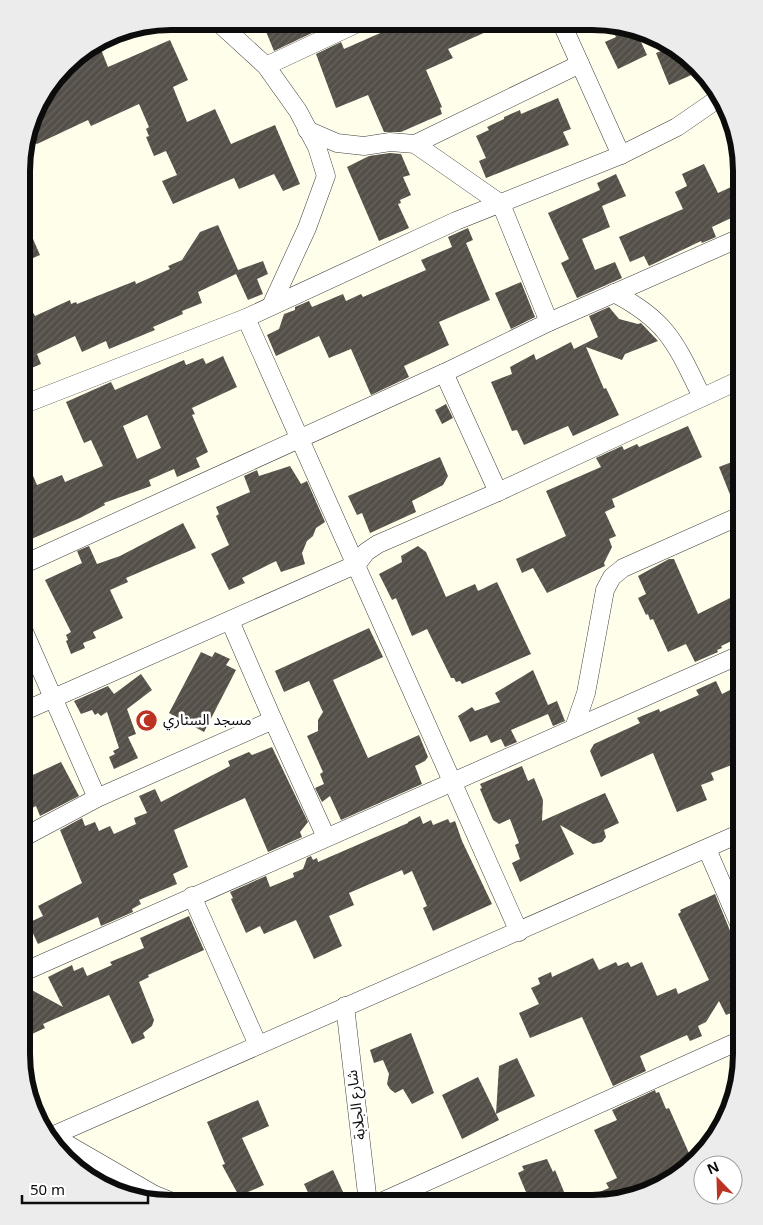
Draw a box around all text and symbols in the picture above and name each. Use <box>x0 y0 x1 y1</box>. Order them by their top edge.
place label: مسجد السناري <box>163 704 252 736</box>
mosque icon: مسجد السناري <box>135 708 159 732</box>
street label: شارع الجلابة <box>336 1068 376 1142</box>
text: N <box>702 1153 724 1184</box>
north arrow <box>693 1155 743 1205</box>
scale bar <box>22 1172 149 1204</box>
text: 50 m <box>30 1174 65 1206</box>

